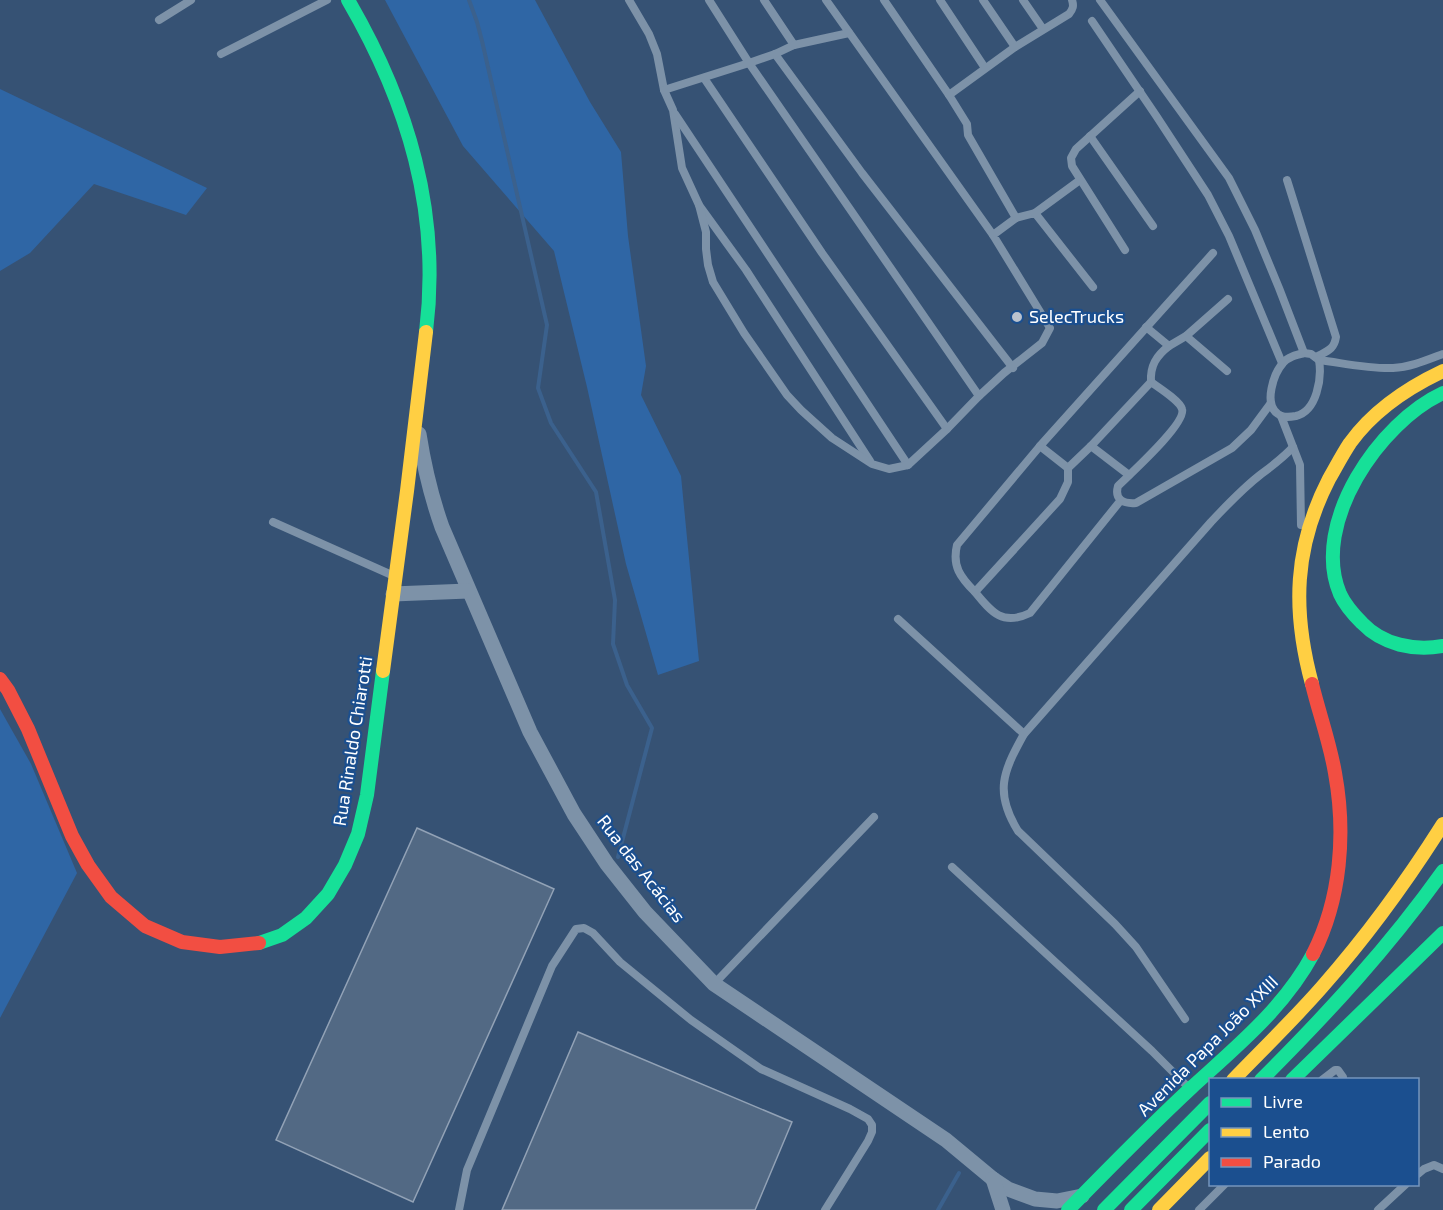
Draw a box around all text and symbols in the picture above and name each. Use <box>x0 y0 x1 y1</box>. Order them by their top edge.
place label: SelecTrucks <box>1029 305 1124 327</box>
marker: SelecTrucks <box>1010 310 1024 324</box>
street label: Rua Rinaldo Chiarotti <box>328 654 376 827</box>
street label: Rua das Acácias <box>593 810 691 927</box>
street label: Avenida Papa João XXIII <box>1132 970 1282 1120</box>
legend <box>1209 1078 1419 1186</box>
text: Livre <box>1263 1090 1303 1112</box>
text: Lento <box>1263 1120 1309 1142</box>
text: Parado <box>1263 1150 1321 1172</box>

